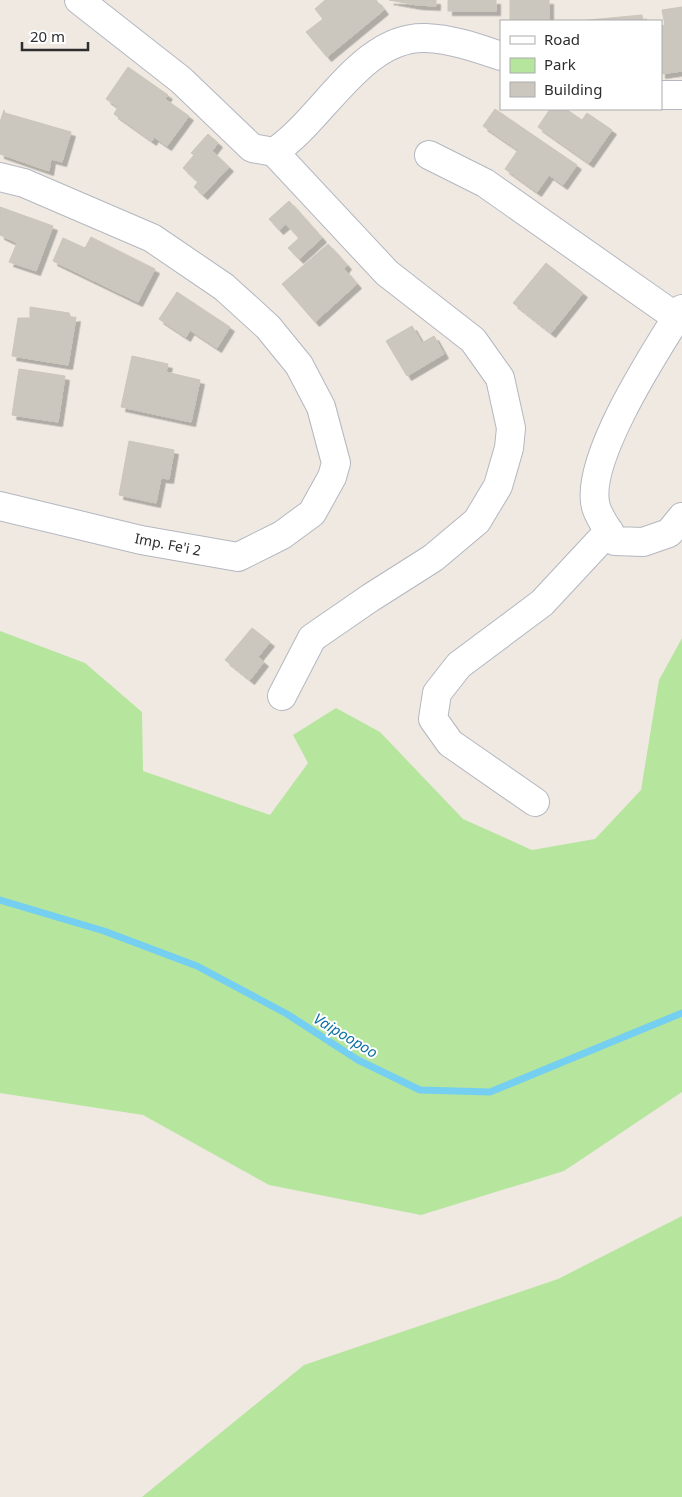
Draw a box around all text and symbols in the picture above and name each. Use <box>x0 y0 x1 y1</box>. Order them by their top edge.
scale bar <box>22 20 89 52</box>
legend <box>500 20 662 110</box>
text: 20 m <box>30 26 65 46</box>
text: Road <box>544 29 580 49</box>
text: Park <box>544 54 576 74</box>
text: Building <box>544 79 602 99</box>
street label: Imp. Fe'i 2 <box>133 528 203 560</box>
water label: Vaipoopoo <box>310 1008 382 1062</box>

